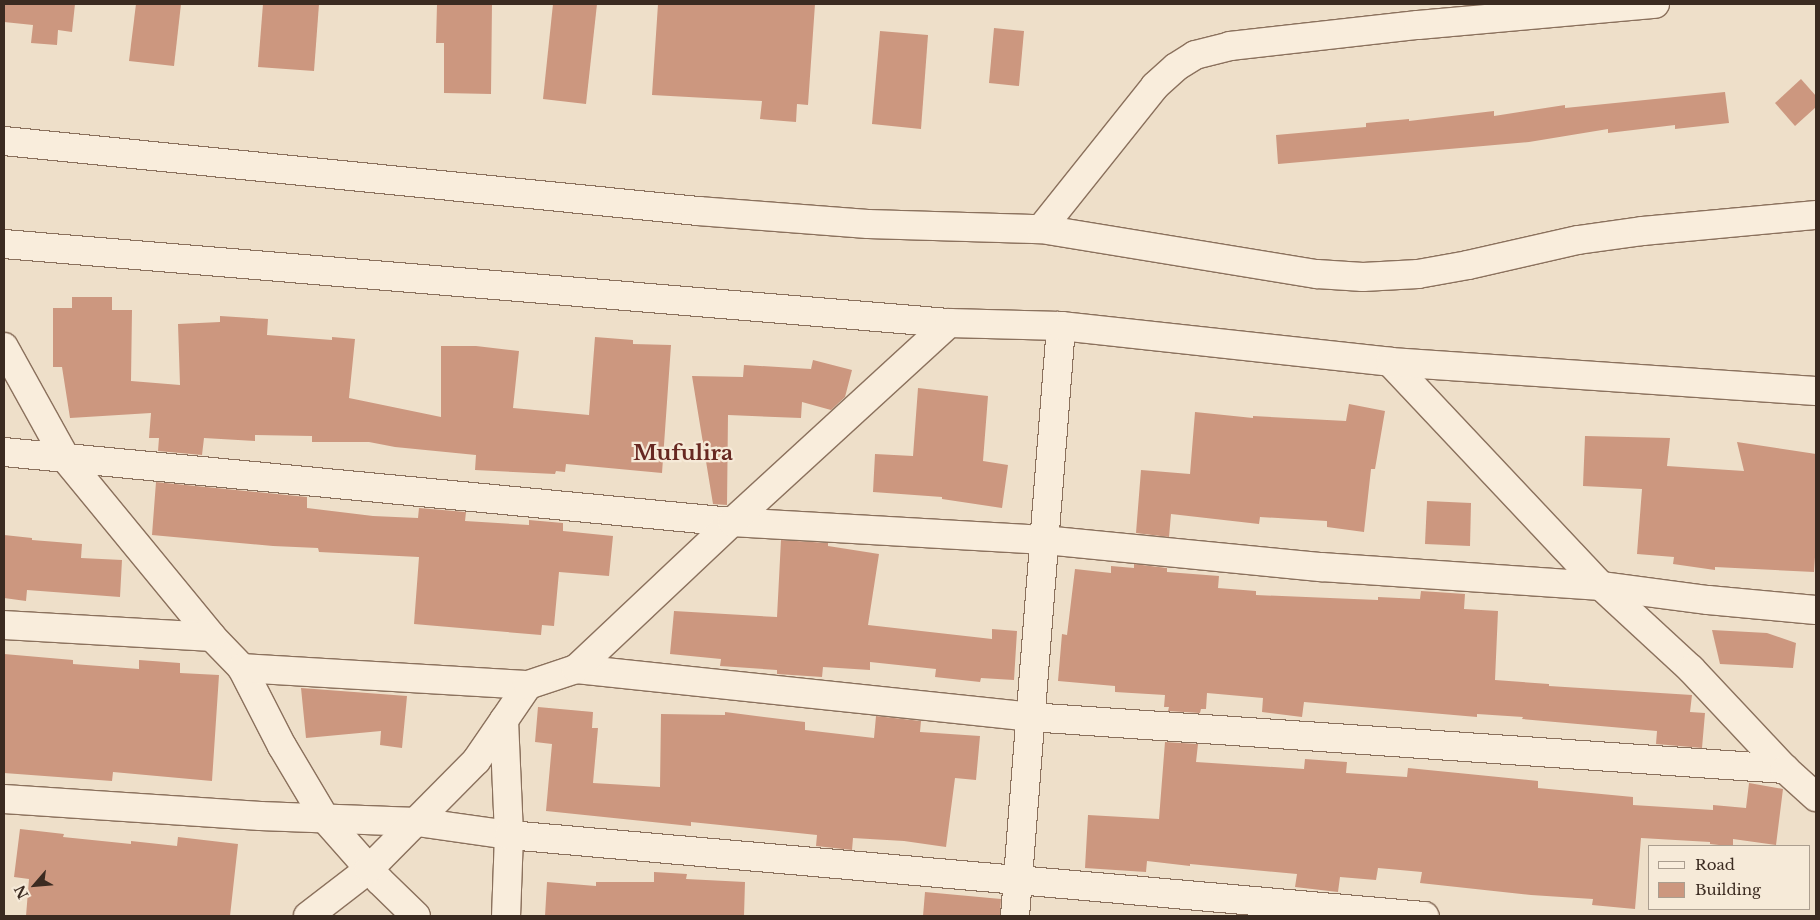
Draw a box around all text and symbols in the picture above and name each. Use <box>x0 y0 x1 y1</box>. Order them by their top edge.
district label: Mufulira <box>633 440 733 466</box>
legend <box>1648 845 1810 910</box>
text: Road <box>1695 855 1735 874</box>
north arrow <box>10 860 60 910</box>
text: Building <box>1695 880 1761 899</box>
text: N <box>11 882 33 902</box>

